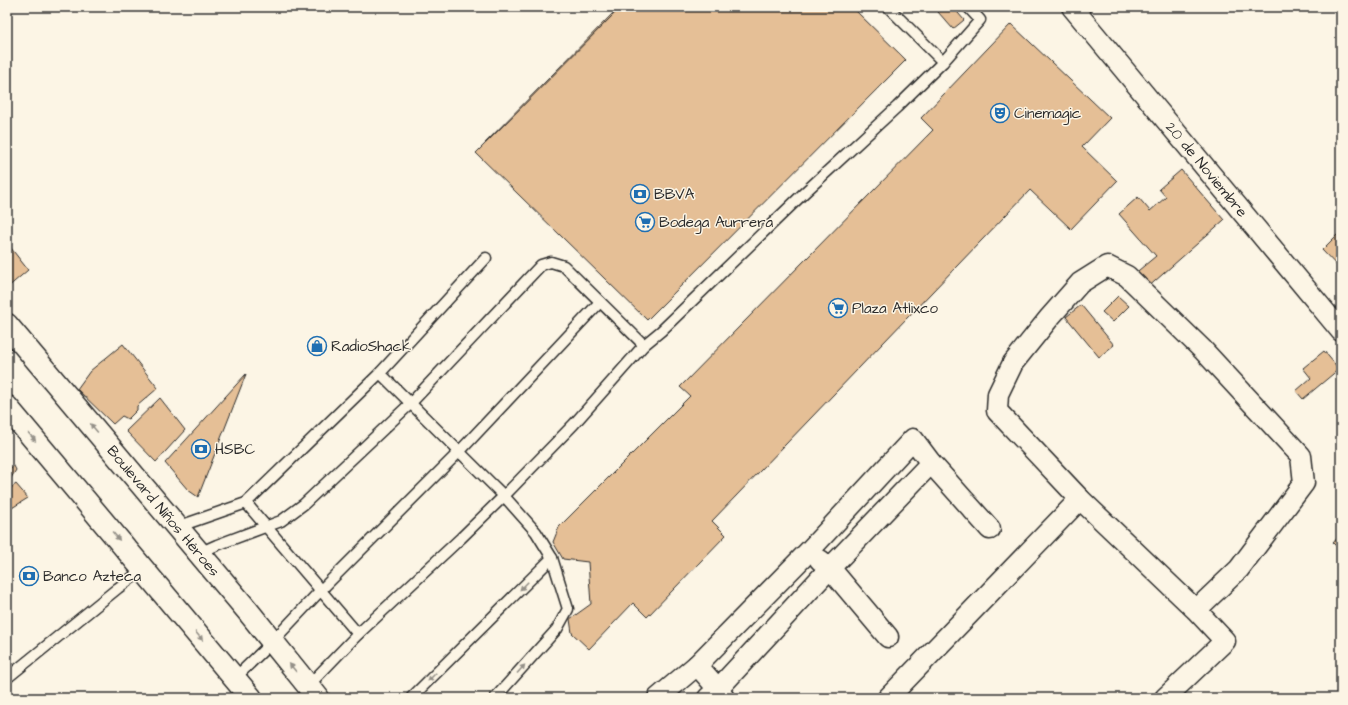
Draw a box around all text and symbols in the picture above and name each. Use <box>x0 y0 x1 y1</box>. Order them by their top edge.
theatre icon: Cinemagic <box>989 102 1011 124</box>
place label: Cinemagic <box>1014 103 1082 125</box>
street label: 20 de Noviembre <box>1160 117 1252 222</box>
bank icon: BBVA <box>629 183 651 205</box>
place label: BBVA <box>654 184 695 205</box>
supermarket icon: Bodega Aurrera <box>634 211 656 233</box>
place label: Bodega Aurrera <box>659 212 773 234</box>
supermarket icon: Plaza Atlixco <box>827 297 849 319</box>
place label: Plaza Atlixco <box>852 298 938 319</box>
shop icon: RadioShack <box>306 335 328 357</box>
place label: RadioShack <box>331 336 411 357</box>
one-way arrow <box>89 423 98 434</box>
one-way arrow <box>28 432 37 442</box>
bank icon: HSBC <box>190 438 212 460</box>
place label: HSBC <box>215 439 255 460</box>
street label: Boulevard Niños Héroes <box>102 441 225 582</box>
one-way arrow <box>111 532 120 541</box>
bank icon: Banco Azteca <box>18 565 40 587</box>
place label: Banco Azteca <box>43 566 141 587</box>
one-way arrow <box>519 581 529 591</box>
one-way arrow <box>195 631 204 641</box>
one-way arrow <box>289 663 298 673</box>
one-way arrow <box>516 664 526 674</box>
one-way arrow <box>427 672 437 682</box>

